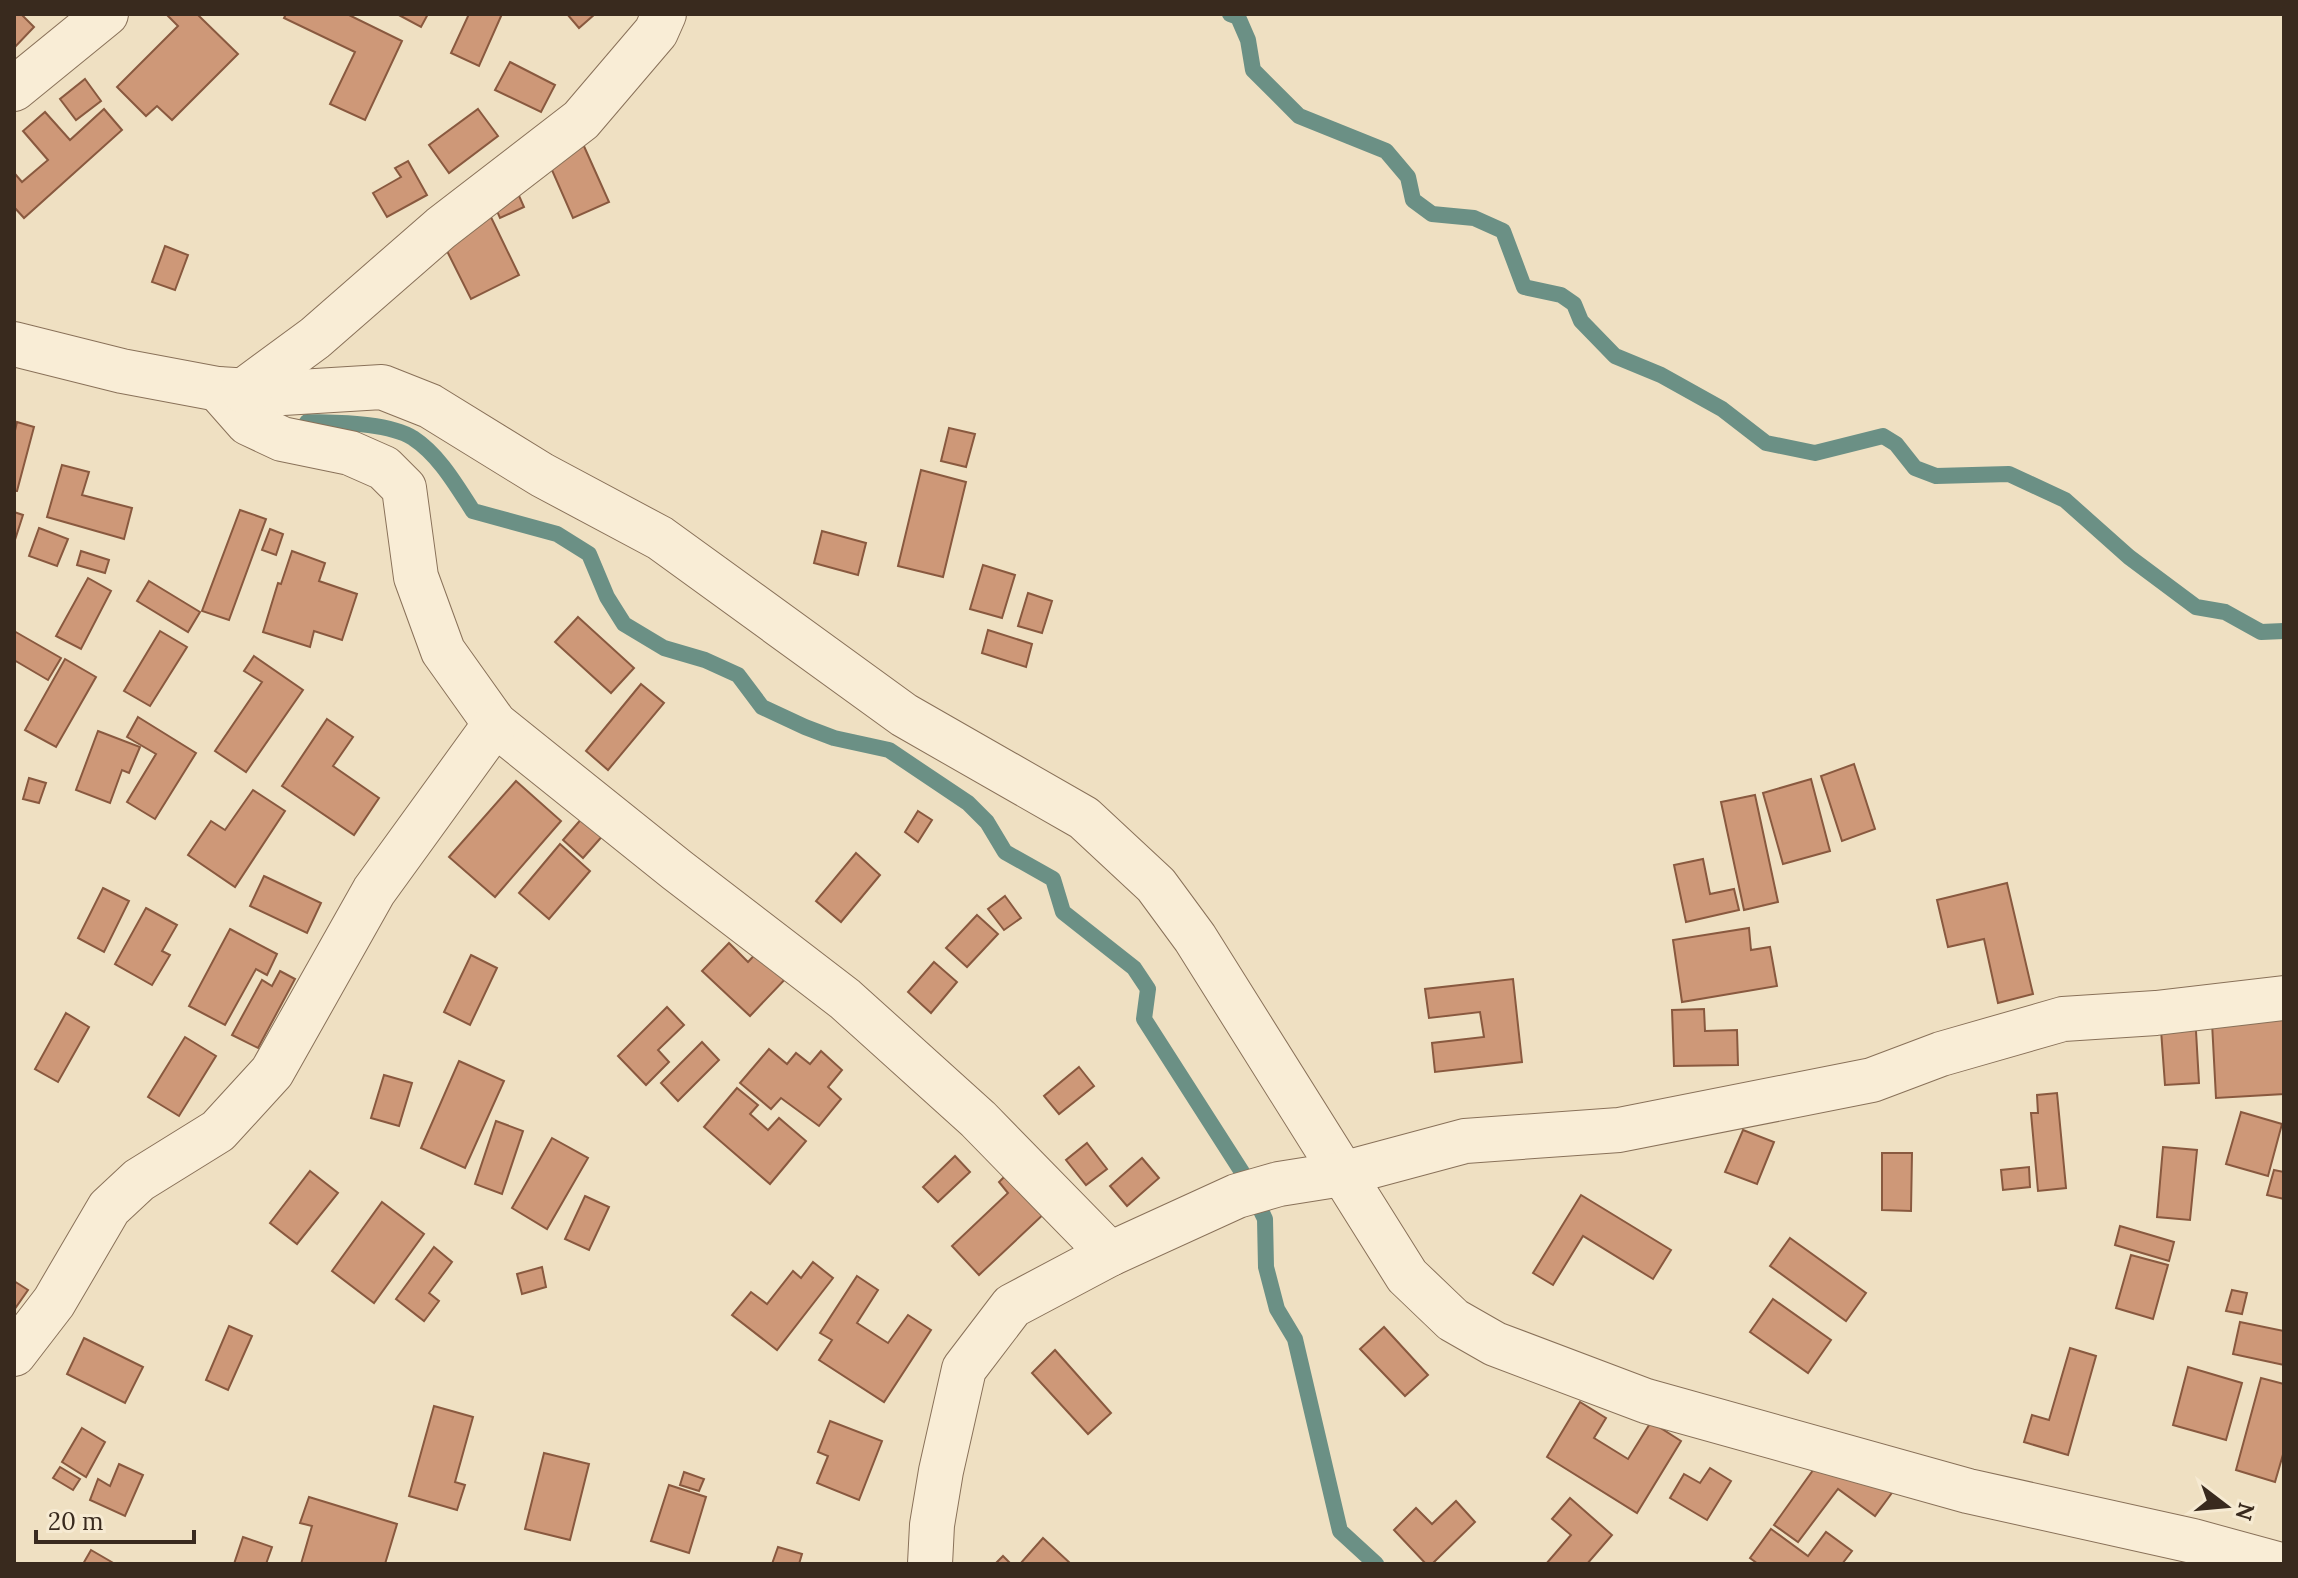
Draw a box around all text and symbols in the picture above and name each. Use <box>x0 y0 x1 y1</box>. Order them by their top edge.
north arrow <box>2186 1466 2266 1546</box>
scale bar <box>36 1494 194 1544</box>
text: N <box>2229 1499 2261 1524</box>
text: 20 m <box>48 1506 104 1537</box>

